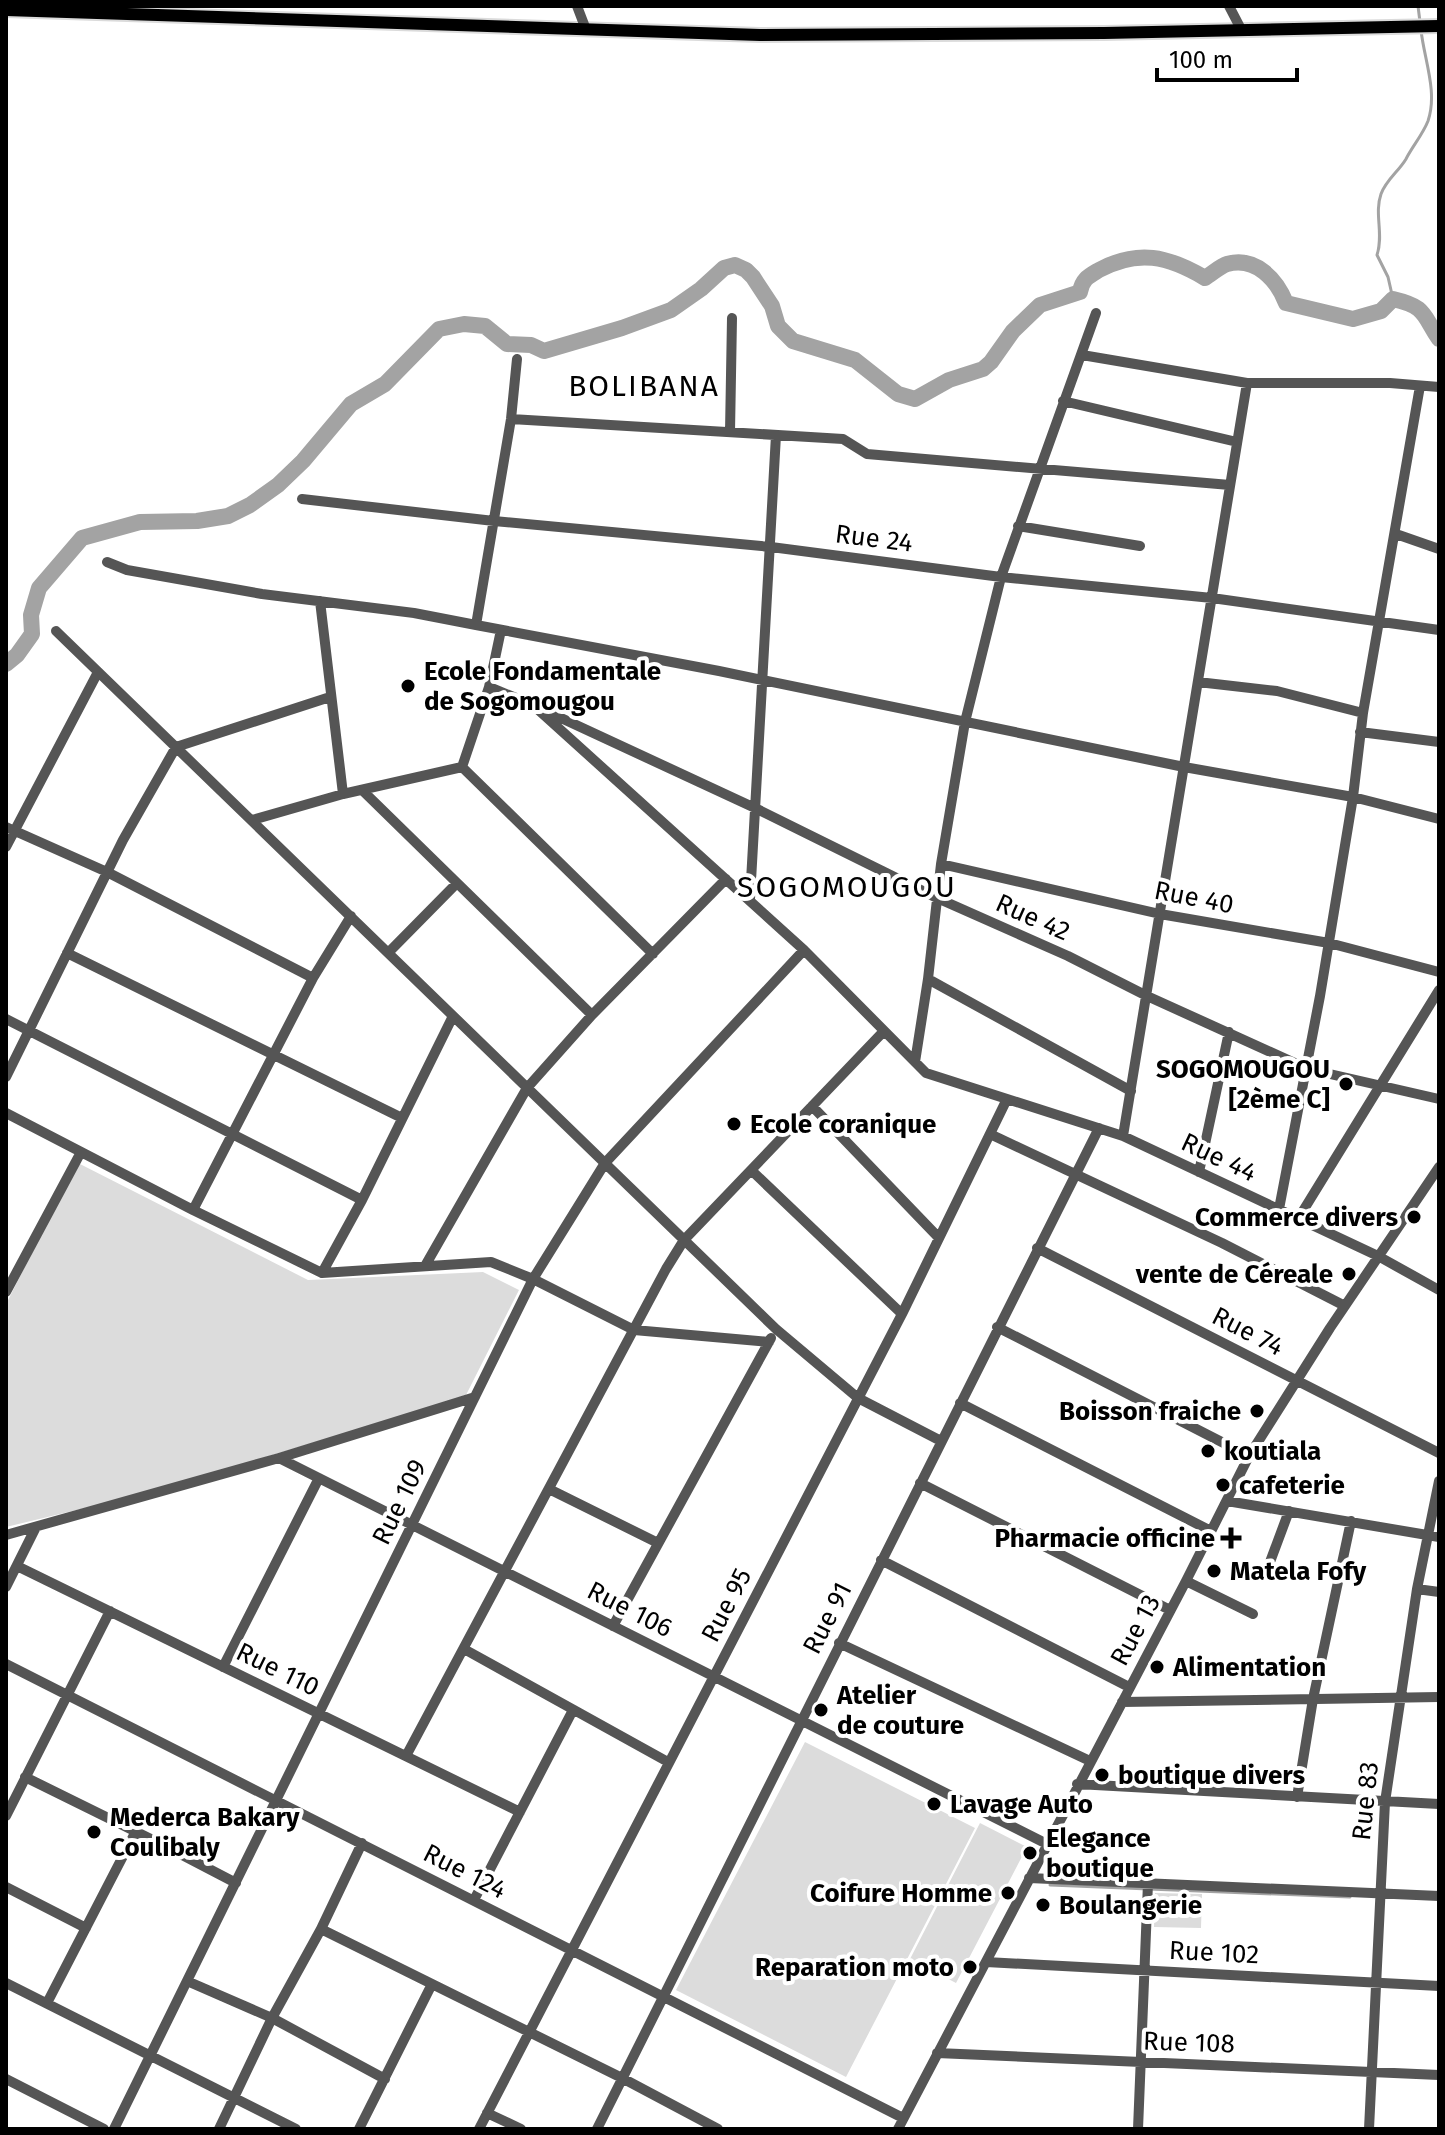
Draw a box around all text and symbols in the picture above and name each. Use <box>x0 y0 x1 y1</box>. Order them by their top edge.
scale bar <box>1157 32 1297 82</box>
text: 100 m <box>1169 46 1233 74</box>
district label: BOLIBANA <box>568 368 720 404</box>
street label: Rue 24 <box>833 518 915 559</box>
place label: Ecole Fondamentale de Sogomougou <box>424 656 661 717</box>
marker: Ecole Fondamentale de Sogomougou <box>399 677 417 695</box>
district label: SOGOMOUGOU <box>737 869 957 905</box>
street label: Rue 40 <box>1152 875 1236 920</box>
street label: Rue 42 <box>991 887 1075 948</box>
place label: SOGOMOUGOU [2ème C] <box>1156 1054 1330 1115</box>
marker: SOGOMOUGOU [2ème C] <box>1337 1075 1355 1093</box>
place label: Ecole coranique <box>750 1109 936 1140</box>
marker: Ecole coranique <box>725 1115 743 1133</box>
street label: Rue 44 <box>1176 1127 1262 1188</box>
place label: Commerce divers <box>1195 1202 1398 1233</box>
marker: Commerce divers <box>1405 1208 1423 1226</box>
place label: vente de Céreale <box>1135 1259 1333 1290</box>
marker: vente de Céreale <box>1340 1265 1358 1283</box>
street label: Rue 74 <box>1207 1300 1289 1363</box>
place label: Boisson fraiche <box>1059 1396 1241 1427</box>
marker: Boisson fraiche <box>1248 1402 1266 1420</box>
place label: koutiala <box>1224 1436 1321 1467</box>
marker: koutiala <box>1199 1442 1217 1460</box>
street label: Rue 109 <box>366 1454 433 1550</box>
place label: cafeterie <box>1239 1470 1345 1501</box>
marker: cafeterie <box>1214 1476 1232 1494</box>
place label: Pharmacie officine <box>995 1523 1215 1554</box>
marker: Pharmacie officine <box>1222 1529 1240 1547</box>
place label: Matela Fofy <box>1230 1556 1367 1587</box>
marker: Matela Fofy <box>1205 1562 1223 1580</box>
street label: Rue 95 <box>695 1563 758 1647</box>
street label: Rue 106 <box>582 1575 678 1644</box>
street label: Rue 91 <box>796 1577 859 1659</box>
street label: Rue 13 <box>1104 1589 1167 1671</box>
street label: Rue 110 <box>231 1636 324 1703</box>
place label: Alimentation <box>1172 1652 1326 1683</box>
marker: Alimentation <box>1148 1658 1166 1676</box>
place label: Atelier de couture <box>836 1680 964 1741</box>
marker: Atelier de couture <box>812 1701 830 1719</box>
place label: boutique divers <box>1118 1760 1305 1791</box>
street label: Rue 83 <box>1346 1760 1385 1842</box>
marker: boutique divers <box>1093 1766 1111 1784</box>
place label: Lavage Auto <box>950 1789 1093 1820</box>
marker: Lavage Auto <box>925 1795 943 1813</box>
place label: Mederca Bakary Coulibaly <box>110 1802 300 1863</box>
marker: Mederca Bakary Coulibaly <box>85 1823 103 1841</box>
place label: Elegance boutique <box>1046 1823 1154 1884</box>
street label: Rue 124 <box>418 1837 512 1906</box>
marker: Elegance boutique <box>1021 1844 1039 1862</box>
place label: Coifure Homme <box>810 1878 992 1909</box>
marker: Coifure Homme <box>999 1884 1017 1902</box>
place label: Boulangerie <box>1059 1890 1202 1921</box>
marker: Boulangerie <box>1034 1896 1052 1914</box>
street label: Rue 102 <box>1168 1935 1260 1970</box>
place label: Reparation moto <box>755 1952 954 1983</box>
marker: Reparation moto <box>961 1958 979 1976</box>
street label: Rue 108 <box>1142 2025 1236 2060</box>

